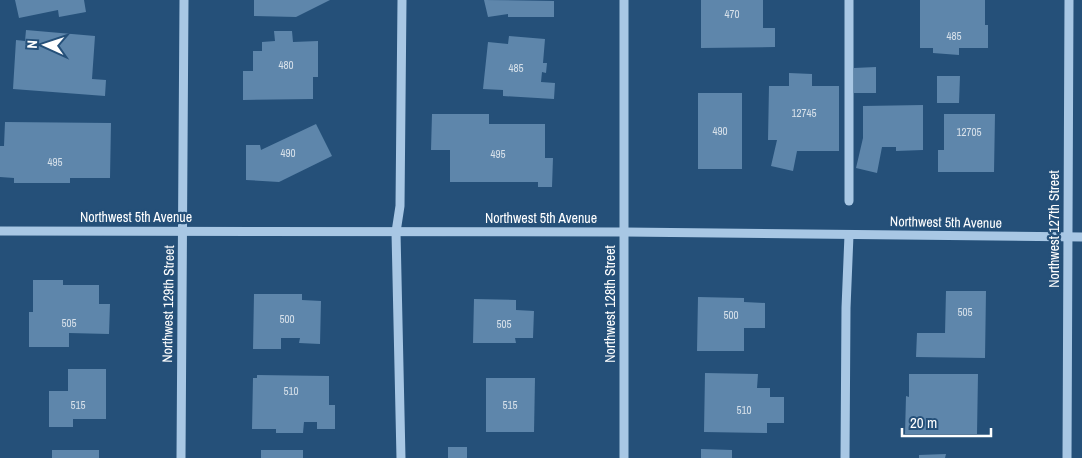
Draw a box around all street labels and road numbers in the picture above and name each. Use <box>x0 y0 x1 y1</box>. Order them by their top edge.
street label: Northwest 127th Street <box>1045 170 1063 288</box>
street label: Northwest 5th Avenue <box>80 208 192 226</box>
street label: Northwest 5th Avenue <box>485 209 597 227</box>
street label: Northwest 5th Avenue <box>890 212 1002 232</box>
street label: Northwest 129th Street <box>158 245 178 363</box>
street label: Northwest 128th Street <box>601 245 619 363</box>

